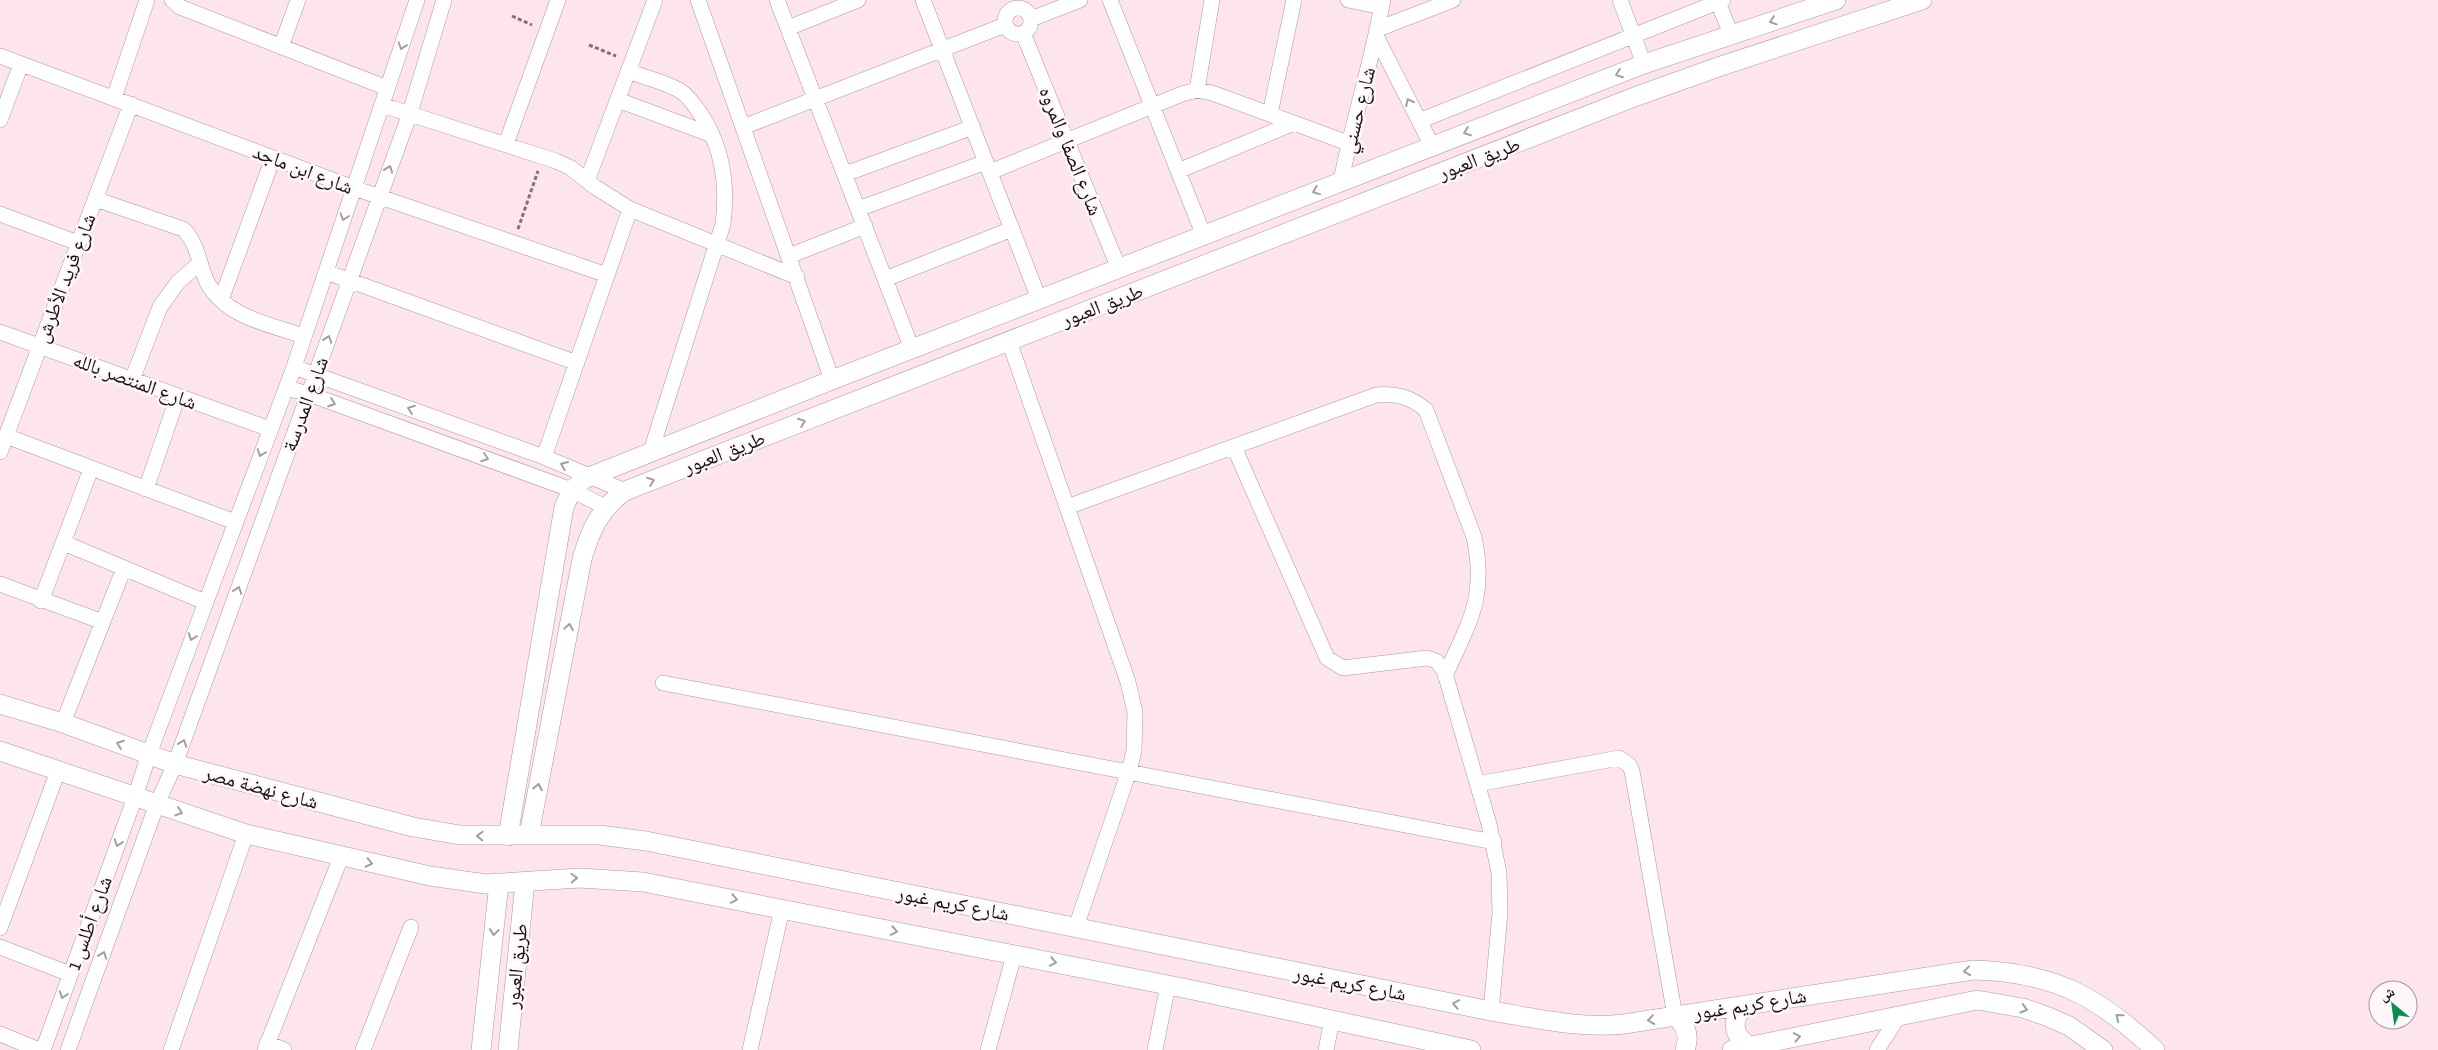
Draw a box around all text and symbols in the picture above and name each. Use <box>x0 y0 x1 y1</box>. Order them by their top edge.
one-way arrow <box>1769 15 1777 25</box>
one-way arrow <box>397 41 407 50</box>
street label: شارع حسني <box>1336 64 1384 157</box>
one-way arrow <box>1615 67 1624 78</box>
street label: شارع الصفا والمروه <box>1033 83 1108 219</box>
one-way arrow <box>1405 99 1415 108</box>
one-way arrow <box>1463 126 1472 136</box>
street label: طريق العبور <box>1434 131 1523 185</box>
street label: شارع ابن ماجد <box>249 139 357 200</box>
one-way arrow <box>383 166 393 174</box>
one-way arrow <box>1312 185 1321 195</box>
street label: شارع فريد الأطرش <box>29 210 102 346</box>
one-way arrow <box>340 212 350 220</box>
street label: طريق العبور <box>1057 278 1146 332</box>
one-way arrow <box>322 335 332 344</box>
street label: شارع المنتصر بالله <box>70 348 200 415</box>
street label: شارع المدرسة <box>277 353 334 455</box>
one-way arrow <box>328 397 336 407</box>
one-way arrow <box>407 405 416 415</box>
one-way arrow <box>797 418 806 428</box>
street label: طريق العبور <box>679 425 768 479</box>
one-way arrow <box>257 448 267 456</box>
one-way arrow <box>480 452 489 462</box>
one-way arrow <box>560 461 569 471</box>
one-way arrow <box>646 477 655 487</box>
one-way arrow <box>232 587 242 595</box>
one-way arrow <box>564 623 574 632</box>
one-way arrow <box>188 633 198 641</box>
one-way arrow <box>117 740 125 750</box>
one-way arrow <box>177 740 187 748</box>
street label: شارع نهضة مصر <box>200 760 321 815</box>
one-way arrow <box>533 783 543 791</box>
one-way arrow <box>174 806 183 816</box>
one-way arrow <box>476 830 484 841</box>
one-way arrow <box>114 838 124 847</box>
one-way arrow <box>365 857 374 868</box>
street label: شارع أطلس 1 <box>61 873 118 973</box>
one-way arrow <box>570 873 578 883</box>
street label: شارع كريم غبور <box>893 880 1011 928</box>
one-way arrow <box>730 894 739 904</box>
street label: طريق العبور <box>499 922 532 1011</box>
one-way arrow <box>889 925 898 936</box>
one-way arrow <box>489 928 500 936</box>
one-way arrow <box>97 951 107 960</box>
one-way arrow <box>1049 957 1058 967</box>
street label: شارع كريم غبور <box>1290 960 1408 1008</box>
one-way arrow <box>1963 965 1971 976</box>
north arrow <box>2368 980 2418 1030</box>
street label: شارع كريم غبور <box>1691 983 1808 1027</box>
text: ش <box>2376 983 2398 1005</box>
one-way arrow <box>59 991 69 999</box>
one-way arrow <box>1451 999 1460 1010</box>
one-way arrow <box>2020 1003 2029 1014</box>
one-way arrow <box>1646 1014 1655 1024</box>
one-way arrow <box>2116 1015 2125 1023</box>
one-way arrow <box>1792 1032 1801 1043</box>

